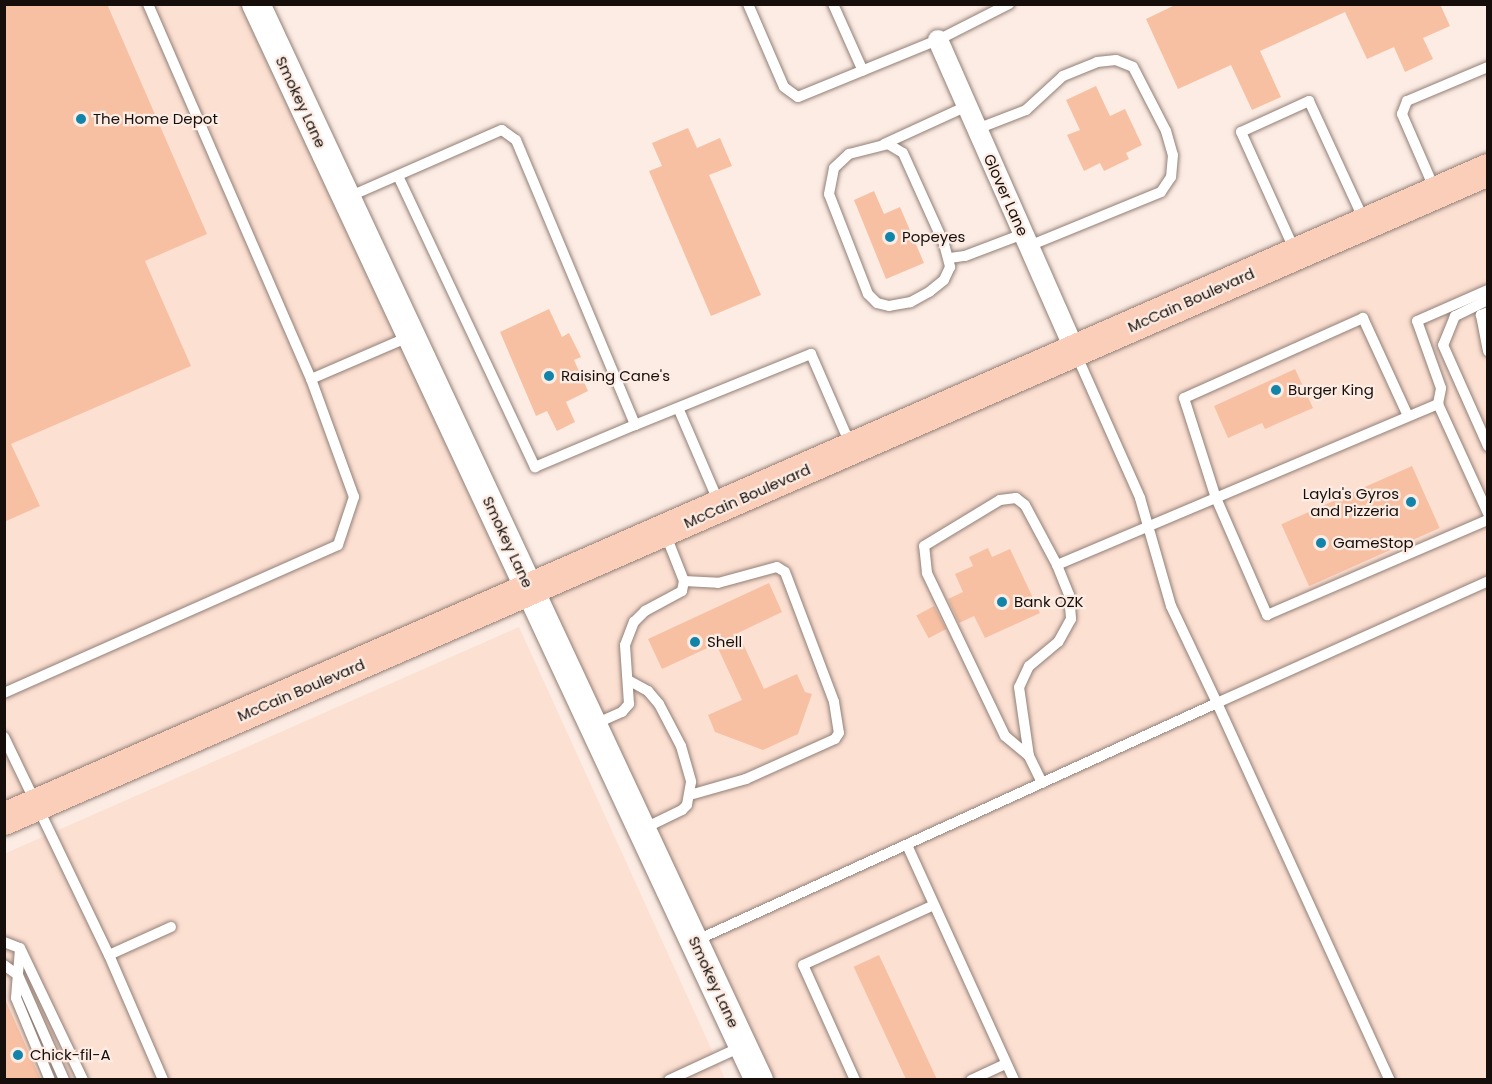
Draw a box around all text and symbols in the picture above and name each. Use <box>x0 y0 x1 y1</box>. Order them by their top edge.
street label: Smokey Lane <box>272 53 330 151</box>
place label: The Home Depot <box>93 110 218 128</box>
marker: The Home Depot <box>74 112 88 126</box>
street label: Glover Lane <box>980 151 1032 239</box>
place label: Popeyes <box>902 228 965 246</box>
marker: Popeyes <box>883 230 897 244</box>
street label: McCain Boulevard <box>1125 264 1257 336</box>
place label: Raising Cane's <box>561 367 670 385</box>
marker: Raising Cane's <box>542 369 556 383</box>
place label: Burger King <box>1288 381 1374 399</box>
marker: Burger King <box>1269 383 1283 397</box>
street label: McCain Boulevard <box>681 460 813 532</box>
place label: Layla's Gyros and Pizzeria <box>1303 484 1399 519</box>
street label: Smokey Lane <box>479 493 537 591</box>
marker: Layla's Gyros and Pizzeria <box>1404 495 1418 509</box>
place label: GameStop <box>1333 534 1414 552</box>
marker: GameStop <box>1314 536 1328 550</box>
place label: Bank OZK <box>1014 593 1084 611</box>
marker: Bank OZK <box>995 595 1009 609</box>
place label: Shell <box>707 633 742 651</box>
marker: Shell <box>688 635 702 649</box>
street label: McCain Boulevard <box>235 655 367 725</box>
street label: Smokey Lane <box>685 933 743 1031</box>
place label: Chick-fil-A <box>30 1046 111 1064</box>
marker: Chick-fil-A <box>11 1048 25 1062</box>

